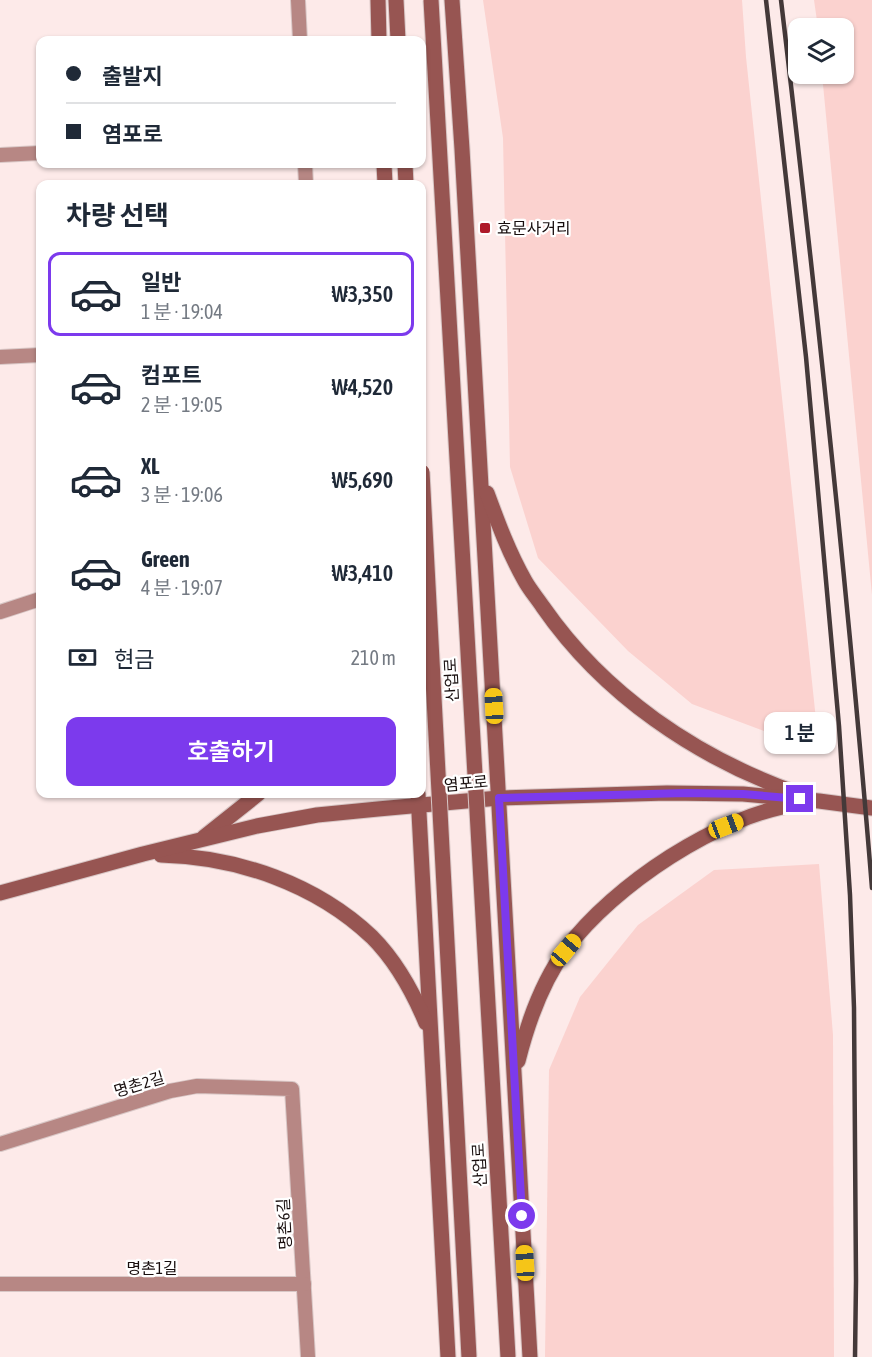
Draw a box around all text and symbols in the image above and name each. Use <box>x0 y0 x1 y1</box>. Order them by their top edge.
map controls <box>788 18 854 84</box>
button: layers <box>788 18 854 84</box>
text: 출발지 <box>102 63 163 89</box>
text: 염포로 <box>102 121 163 147</box>
text: 차량 선택 <box>66 200 169 231</box>
place label: 효문사거리 <box>497 219 571 237</box>
marker: 효문사거리 <box>478 221 492 235</box>
icon: car <box>69 267 123 321</box>
text: 일반 <box>141 269 181 295</box>
text: ₩3,350 <box>332 281 393 307</box>
text: 1 분 · 19:04 <box>141 300 223 323</box>
icon: car <box>69 360 123 414</box>
text: 컴포트 <box>141 362 202 388</box>
text: ₩4,520 <box>332 374 393 400</box>
text: 2 분 · 19:05 <box>141 393 223 416</box>
icon: car <box>69 453 123 507</box>
text: XL <box>141 453 159 479</box>
text: ₩5,690 <box>332 467 393 493</box>
text: 3 분 · 19:06 <box>141 483 223 506</box>
icon: car <box>69 546 123 600</box>
text: Green <box>141 546 190 572</box>
text: ₩3,410 <box>332 560 393 586</box>
text: 4 분 · 19:07 <box>141 576 223 599</box>
icon: cash <box>66 641 99 674</box>
text: 현금 <box>114 646 154 672</box>
text: 210 m <box>351 646 396 669</box>
street label: 산업로 <box>441 657 461 703</box>
car <box>484 688 504 724</box>
callout: 1 분 <box>764 712 836 754</box>
button: 호출하기 <box>66 717 396 786</box>
text: 1 분 <box>785 721 815 744</box>
street label: 염포로 <box>443 772 489 794</box>
route end <box>786 785 813 812</box>
car <box>706 811 746 841</box>
car <box>548 930 584 970</box>
street label: 명촌2길 <box>112 1068 166 1100</box>
street label: 산업로 <box>469 1142 489 1188</box>
street label: 명촌6길 <box>274 1198 294 1250</box>
route start <box>508 1202 535 1229</box>
car <box>515 1245 535 1281</box>
street label: 명촌1길 <box>126 1259 178 1277</box>

